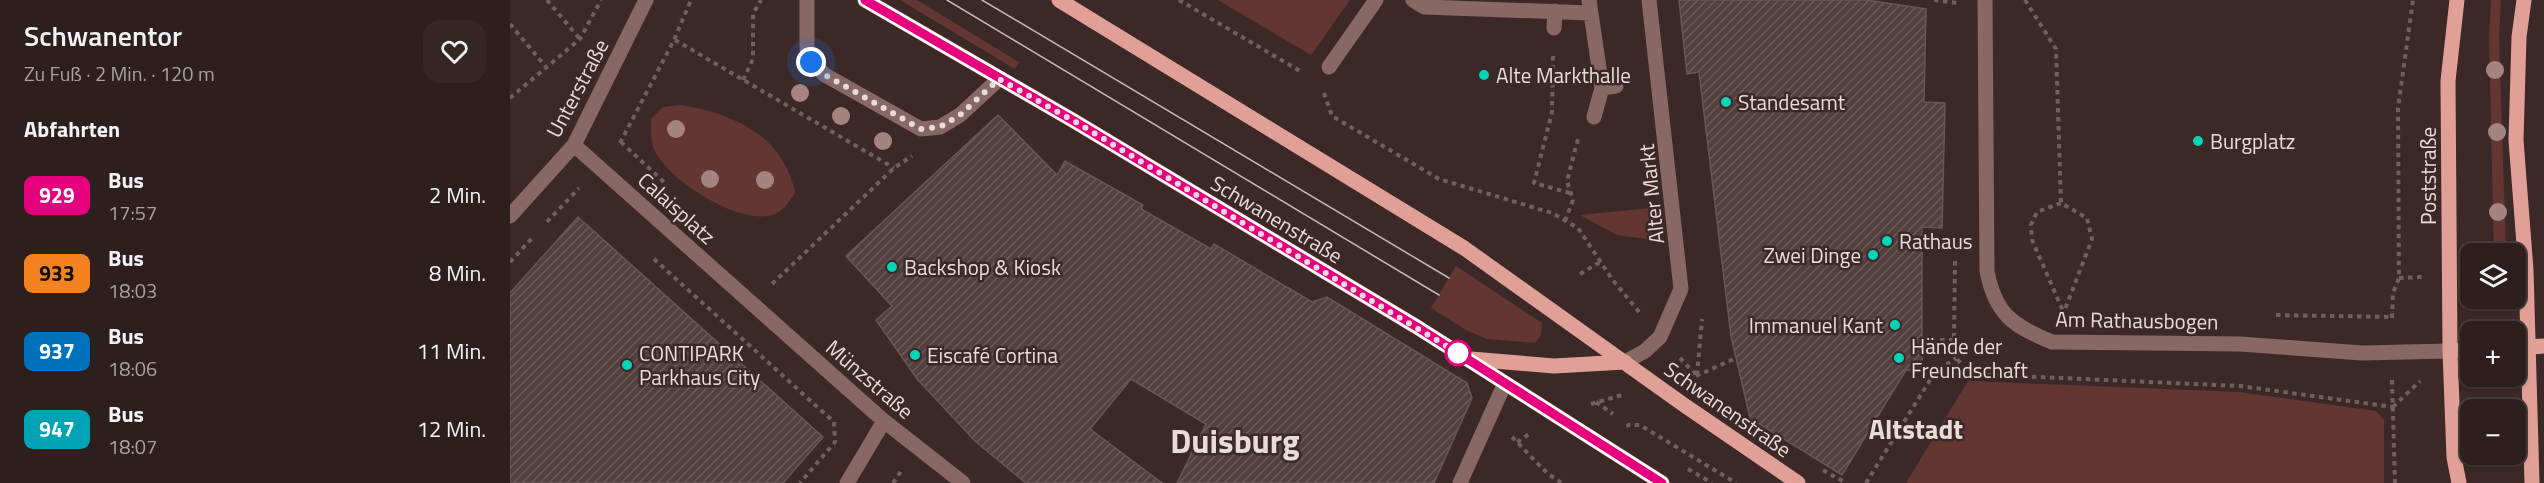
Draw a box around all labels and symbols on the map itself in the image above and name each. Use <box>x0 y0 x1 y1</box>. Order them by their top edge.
street label: Unterstraße <box>538 33 616 143</box>
your location <box>796 47 826 77</box>
place label: Alte Markthalle <box>1496 59 1631 91</box>
marker: Alte Markthalle <box>1477 68 1491 82</box>
place label: Standesamt <box>1738 86 1846 118</box>
marker: Standesamt <box>1719 95 1733 109</box>
place label: Burgplatz <box>2210 125 2295 157</box>
street label: Poststraße <box>2412 127 2444 225</box>
marker: Burgplatz <box>2191 134 2205 148</box>
street label: Alter Markt <box>1630 142 1672 245</box>
street label: Calaisplatz <box>631 164 723 252</box>
street label: Schwanenstraße <box>1205 167 1349 271</box>
place label: Rathaus <box>1899 225 1973 257</box>
marker: Rathaus <box>1880 234 1894 248</box>
place label: Zwei Dinge <box>1763 239 1861 271</box>
marker: Zwei Dinge <box>1866 248 1880 262</box>
place label: Backshop & Kiosk <box>904 251 1061 283</box>
marker: Backshop & Kiosk <box>885 260 899 274</box>
street label: Am Rathausbogen <box>2055 303 2219 337</box>
place label: Immanuel Kant <box>1749 309 1884 341</box>
marker: Immanuel Kant <box>1888 318 1902 332</box>
place label: Hände der Freundschaft <box>1911 330 2028 386</box>
street label: Münzstraße <box>819 332 921 426</box>
place label: CONTIPARK Parkhaus City <box>639 337 760 393</box>
place label: Eiscafé Cortina <box>927 339 1058 371</box>
unlabelled marker <box>1445 340 1471 366</box>
marker: Eiscafé Cortina <box>908 348 922 362</box>
marker: Hände der Freundschaft <box>1892 351 1906 365</box>
street label: Schwanenstraße <box>1658 353 1798 465</box>
marker: CONTIPARK Parkhaus City <box>620 358 634 372</box>
district label: Altstadt <box>1869 408 1963 449</box>
district label: Duisburg <box>1170 416 1300 466</box>

